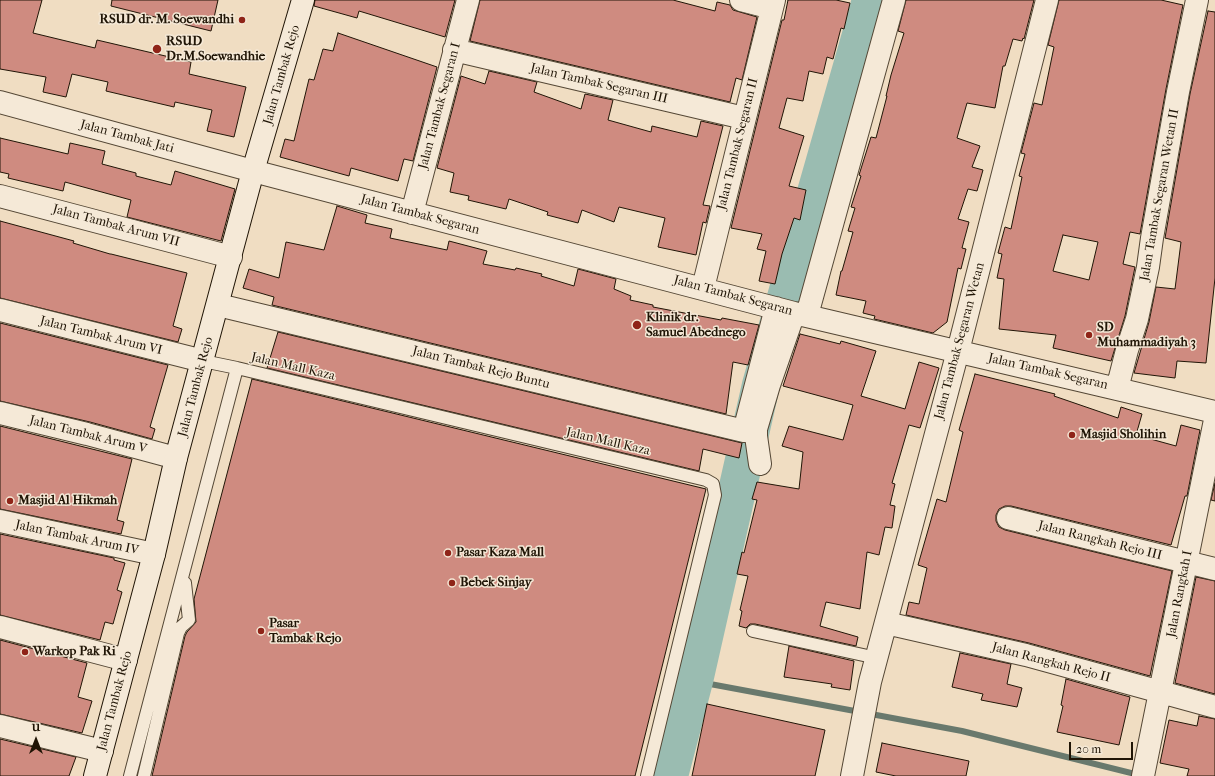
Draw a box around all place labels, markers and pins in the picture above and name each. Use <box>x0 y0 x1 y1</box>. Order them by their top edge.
place label: RSUD dr. M. Soewandhi <box>99 12 234 28</box>
marker: RSUD dr. M. Soewandhi <box>237 15 247 25</box>
place label: RSUD Dr.M.Soewandhie <box>166 34 265 65</box>
marker: RSUD Dr.M.Soewandhie <box>151 43 163 55</box>
place label: Klinik dr. Samuel Abednego <box>646 310 746 341</box>
marker: Klinik dr. Samuel Abednego <box>631 319 643 331</box>
place label: SD Muhammadiyah 3 <box>1097 320 1196 351</box>
marker: SD Muhammadiyah 3 <box>1084 330 1094 340</box>
place label: Masjid Sholihin <box>1080 427 1166 443</box>
marker: Masjid Sholihin <box>1067 430 1077 440</box>
place label: Masjid Al Hikmah <box>18 493 117 509</box>
marker: Masjid Al Hikmah <box>5 496 15 506</box>
place label: Pasar Kaza Mall <box>456 545 544 561</box>
marker: Pasar Kaza Mall <box>443 548 453 558</box>
place label: Bebek Sinjay <box>460 575 532 591</box>
marker: Bebek Sinjay <box>447 578 457 588</box>
place label: Pasar Tambak Rejo <box>269 616 341 647</box>
marker: Pasar Tambak Rejo <box>256 626 266 636</box>
place label: Warkop Pak Ri <box>33 644 116 660</box>
marker: Warkop Pak Ri <box>20 647 30 657</box>

